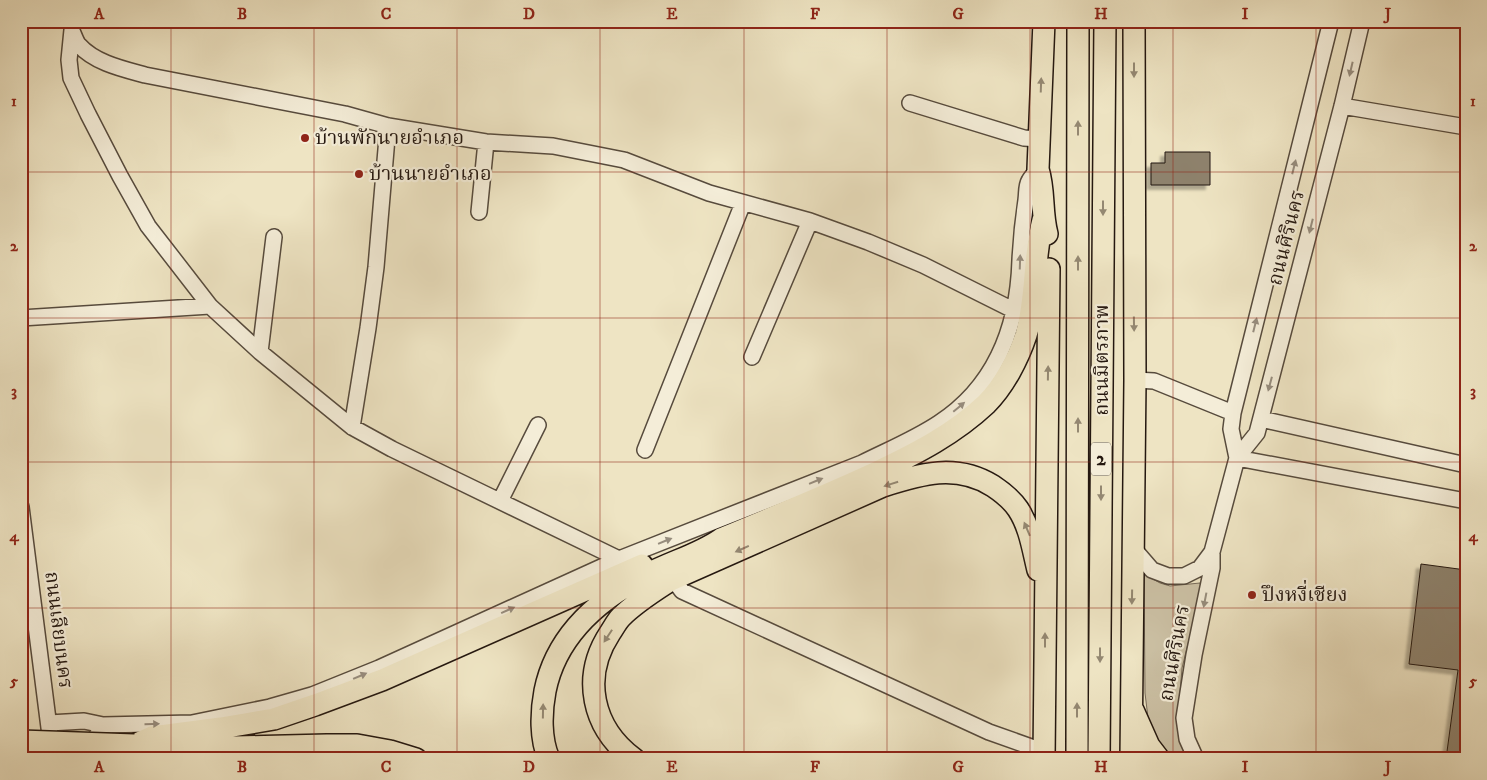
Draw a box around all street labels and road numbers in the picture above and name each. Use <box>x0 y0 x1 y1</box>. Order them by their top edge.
street label: ถนนศิรินคร <box>1263 188 1311 288</box>
street label: ถนนมิตรภาพ <box>1090 304 1115 416</box>
road number: 2 <box>1091 442 1111 476</box>
street label: ถนนเลียบนคร <box>38 570 78 690</box>
street label: ถนนศิรินคร <box>1154 603 1196 703</box>

